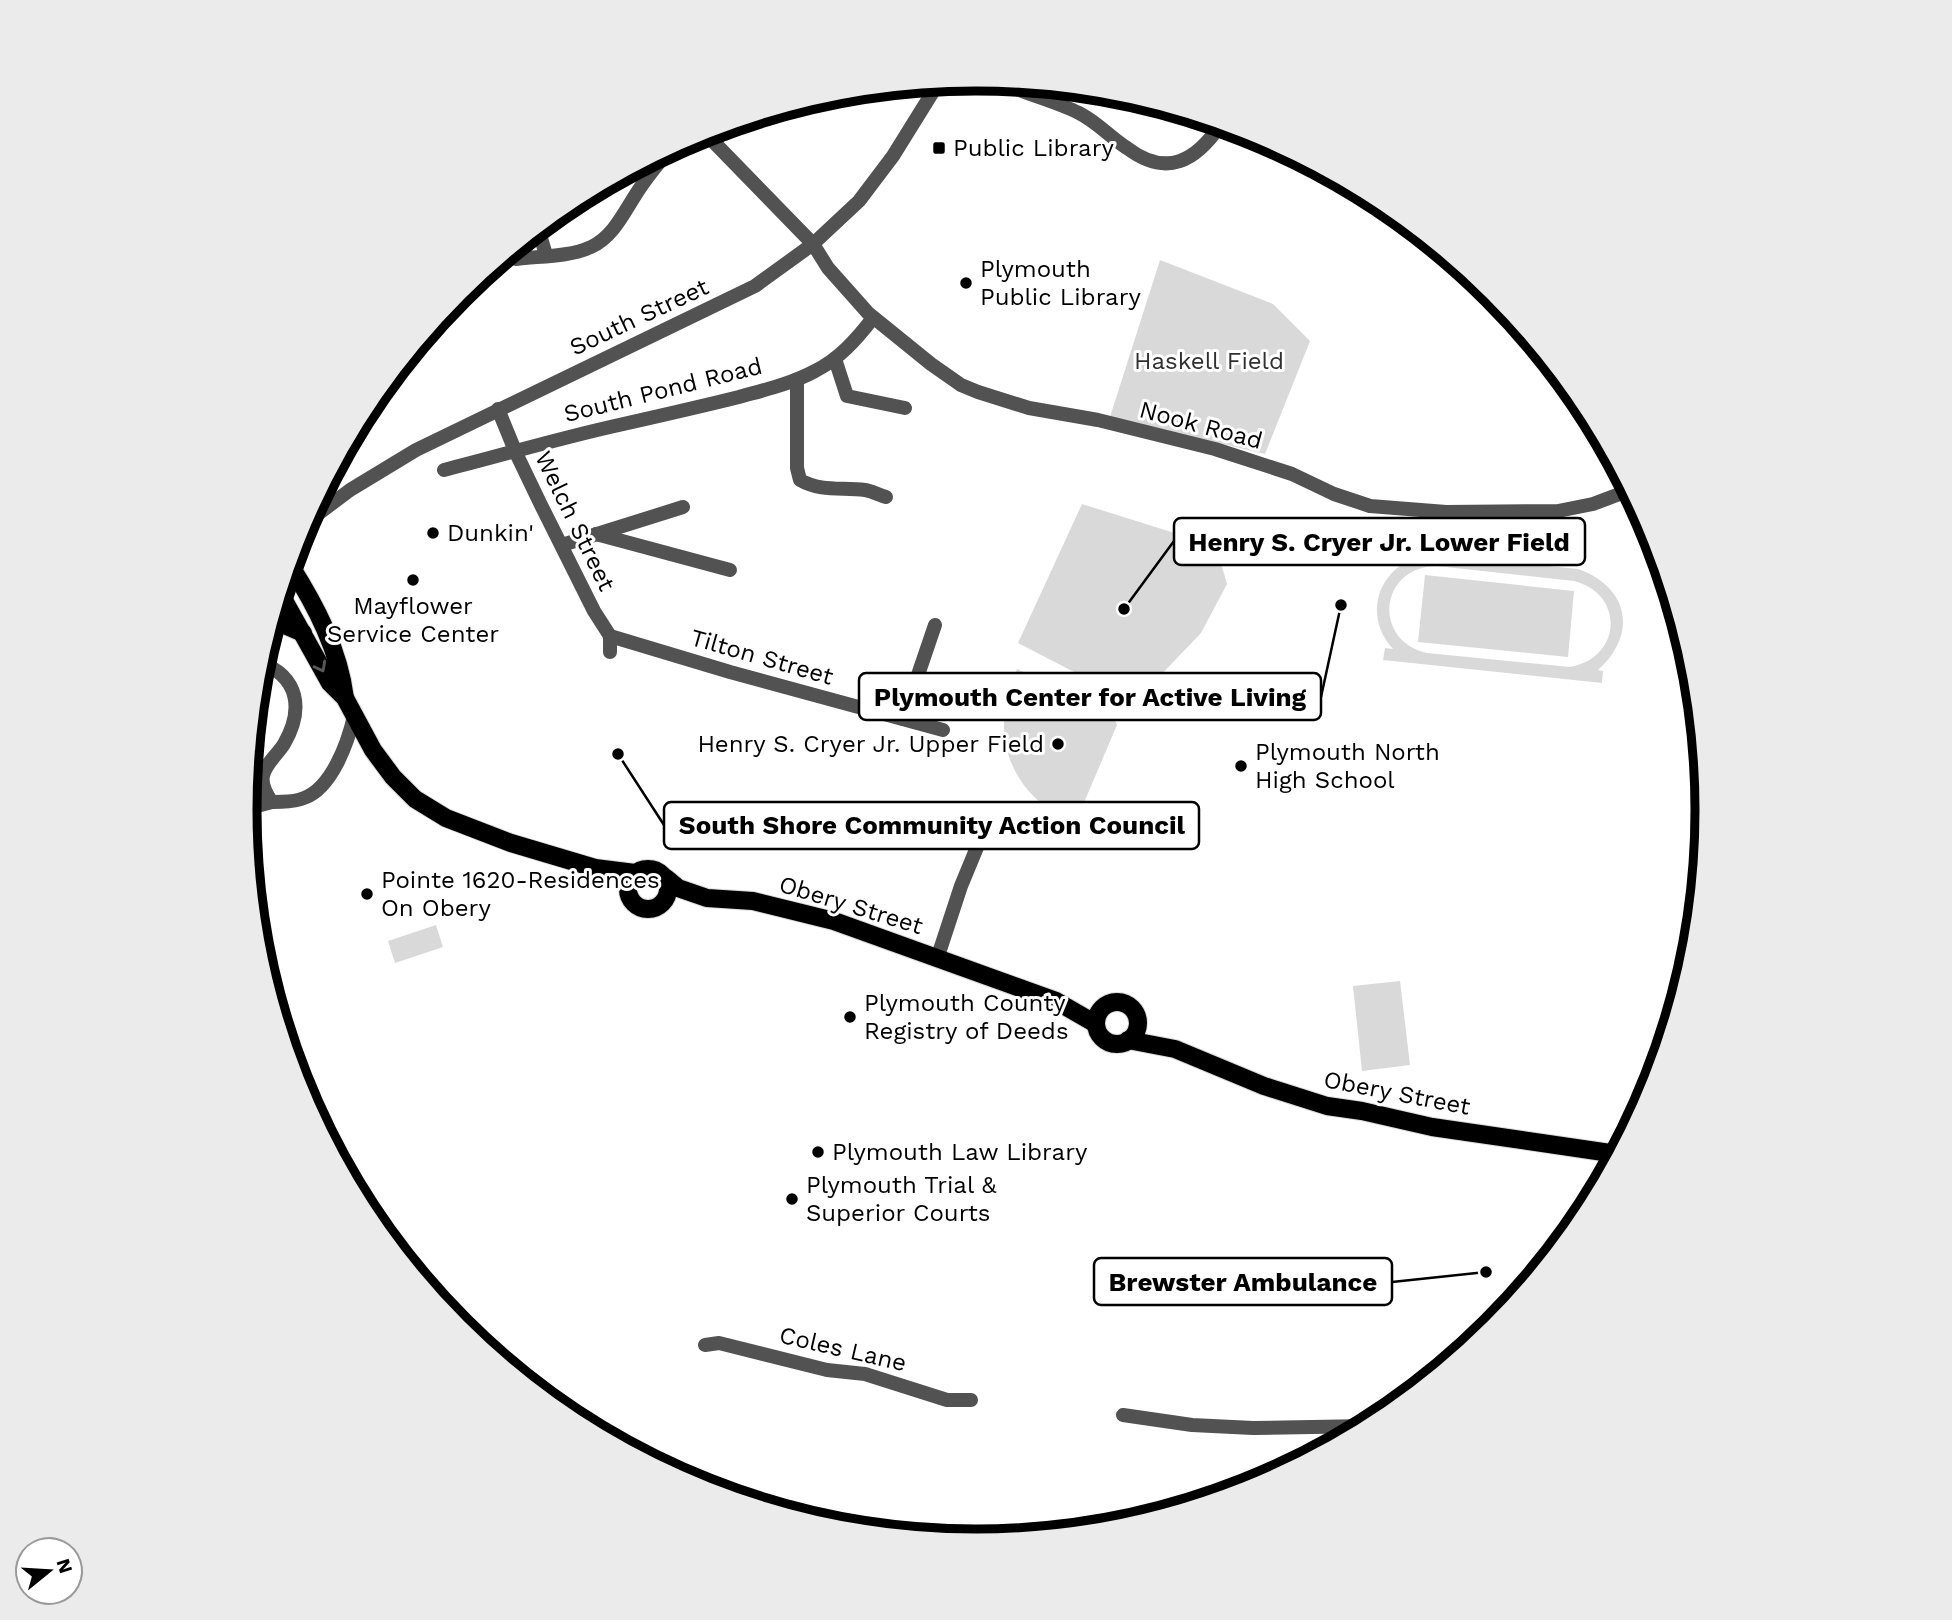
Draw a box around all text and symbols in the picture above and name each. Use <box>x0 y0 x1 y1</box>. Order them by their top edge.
place label: Public Library <box>953 134 1114 162</box>
marker: Public Library <box>931 140 947 156</box>
place label: Plymouth Public Library <box>980 255 1141 311</box>
street label: South Street <box>565 273 713 361</box>
marker: Plymouth Public Library <box>958 275 974 291</box>
park label: Haskell Field <box>1134 347 1284 375</box>
street label: South Pond Road <box>561 352 765 428</box>
street label: Nook Road <box>1136 395 1266 455</box>
street label: Welch Street <box>529 446 621 596</box>
callout: Henry S. Cryer Jr. Lower Field <box>1174 518 1585 565</box>
place label: Dunkin' <box>447 519 534 547</box>
marker: Dunkin' <box>425 525 441 541</box>
text: Henry S. Cryer Jr. Lower Field <box>1188 527 1570 557</box>
marker: Mayflower Service Center <box>405 572 421 588</box>
place label: Mayflower Service Center <box>327 592 499 648</box>
street label: Tilton Street <box>687 623 837 691</box>
one-way arrow <box>313 660 327 672</box>
callout: Plymouth Center for Active Living <box>859 673 1321 720</box>
text: Plymouth Center for Active Living <box>874 682 1307 712</box>
place label: Henry S. Cryer Jr. Upper Field <box>697 730 1044 758</box>
marker: Henry S. Cryer Jr. Upper Field <box>1050 736 1066 752</box>
place label: Plymouth North High School <box>1255 738 1440 794</box>
marker: Plymouth North High School <box>1233 758 1249 774</box>
callout: South Shore Community Action Council <box>664 802 1199 849</box>
text: South Shore Community Action Council <box>679 810 1186 840</box>
place label: Pointe 1620-Residences On Obery <box>381 866 660 922</box>
street label: Obery Street <box>776 870 926 940</box>
marker: Pointe 1620-Residences On Obery <box>359 886 375 902</box>
place label: Plymouth County Registry of Deeds <box>864 989 1069 1045</box>
marker: Plymouth County Registry of Deeds <box>842 1009 858 1025</box>
street label: Obery Street <box>1321 1065 1473 1121</box>
place label: Plymouth Law Library <box>832 1138 1088 1166</box>
marker: Plymouth Law Library <box>810 1144 826 1160</box>
place label: Plymouth Trial & Superior Courts <box>806 1171 998 1227</box>
marker: Plymouth Trial & Superior Courts <box>784 1191 800 1207</box>
callout: Brewster Ambulance <box>1094 1258 1392 1305</box>
text: Brewster Ambulance <box>1109 1267 1377 1297</box>
street label: Coles Lane <box>777 1321 909 1377</box>
north arrow <box>14 1536 84 1606</box>
text: N <box>52 1556 78 1576</box>

